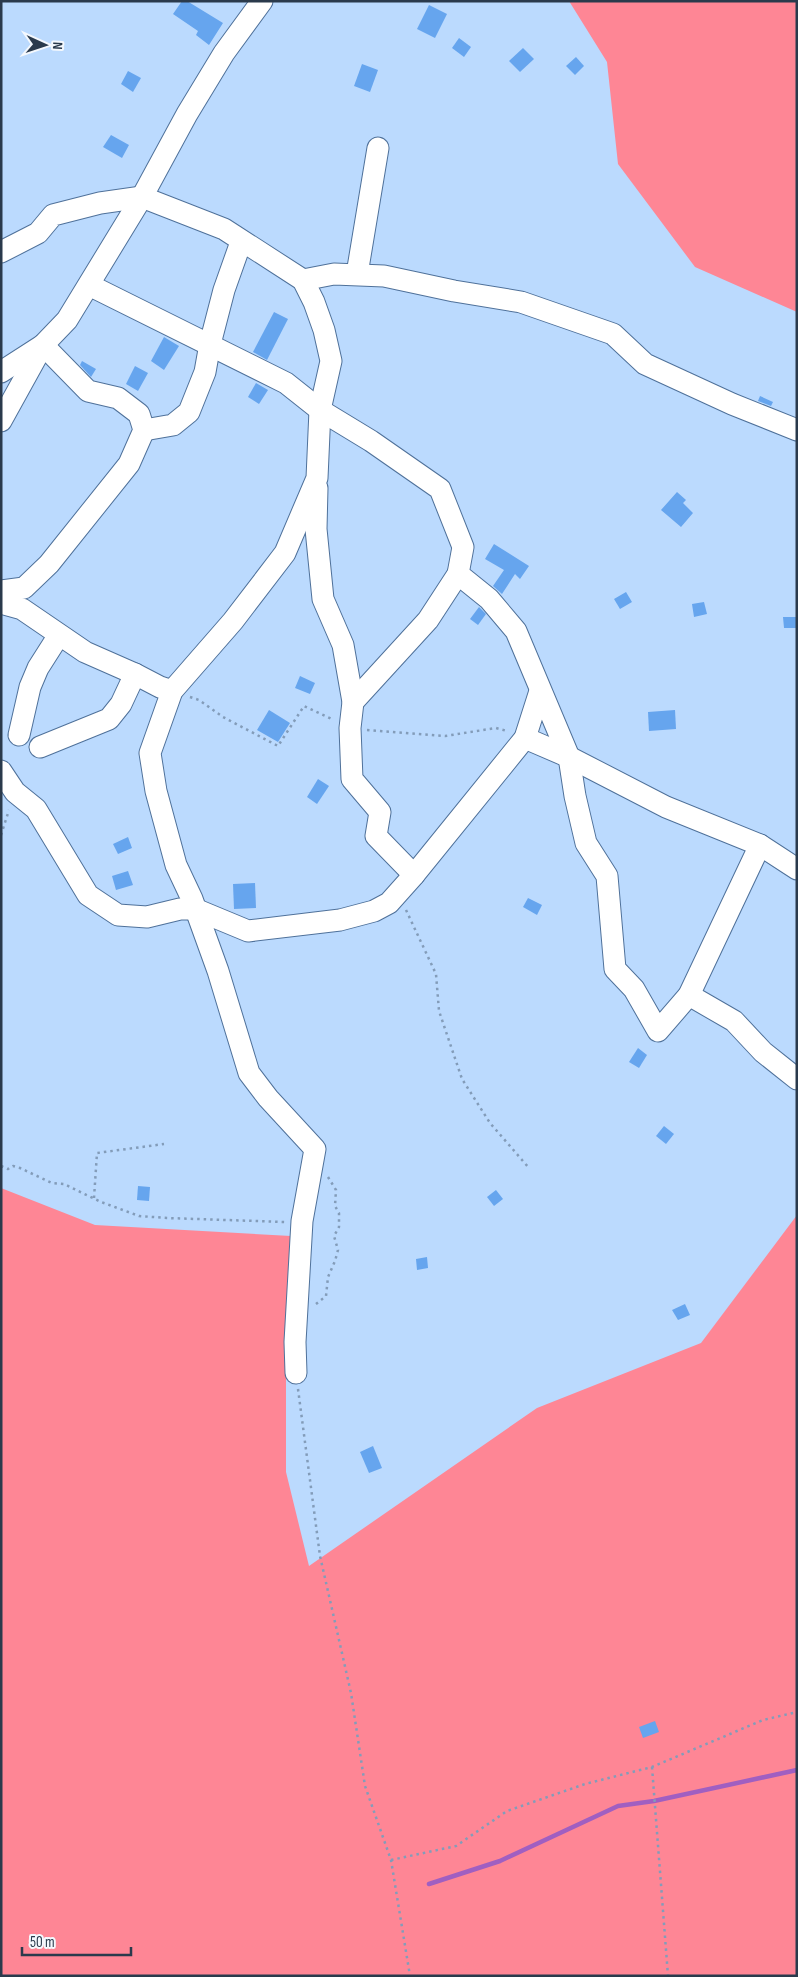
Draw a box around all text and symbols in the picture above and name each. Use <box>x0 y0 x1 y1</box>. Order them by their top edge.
north arrow <box>20 20 70 70</box>
text: N <box>49 41 66 50</box>
scale bar <box>22 1924 131 1956</box>
text: 50 m <box>30 1933 55 1952</box>

